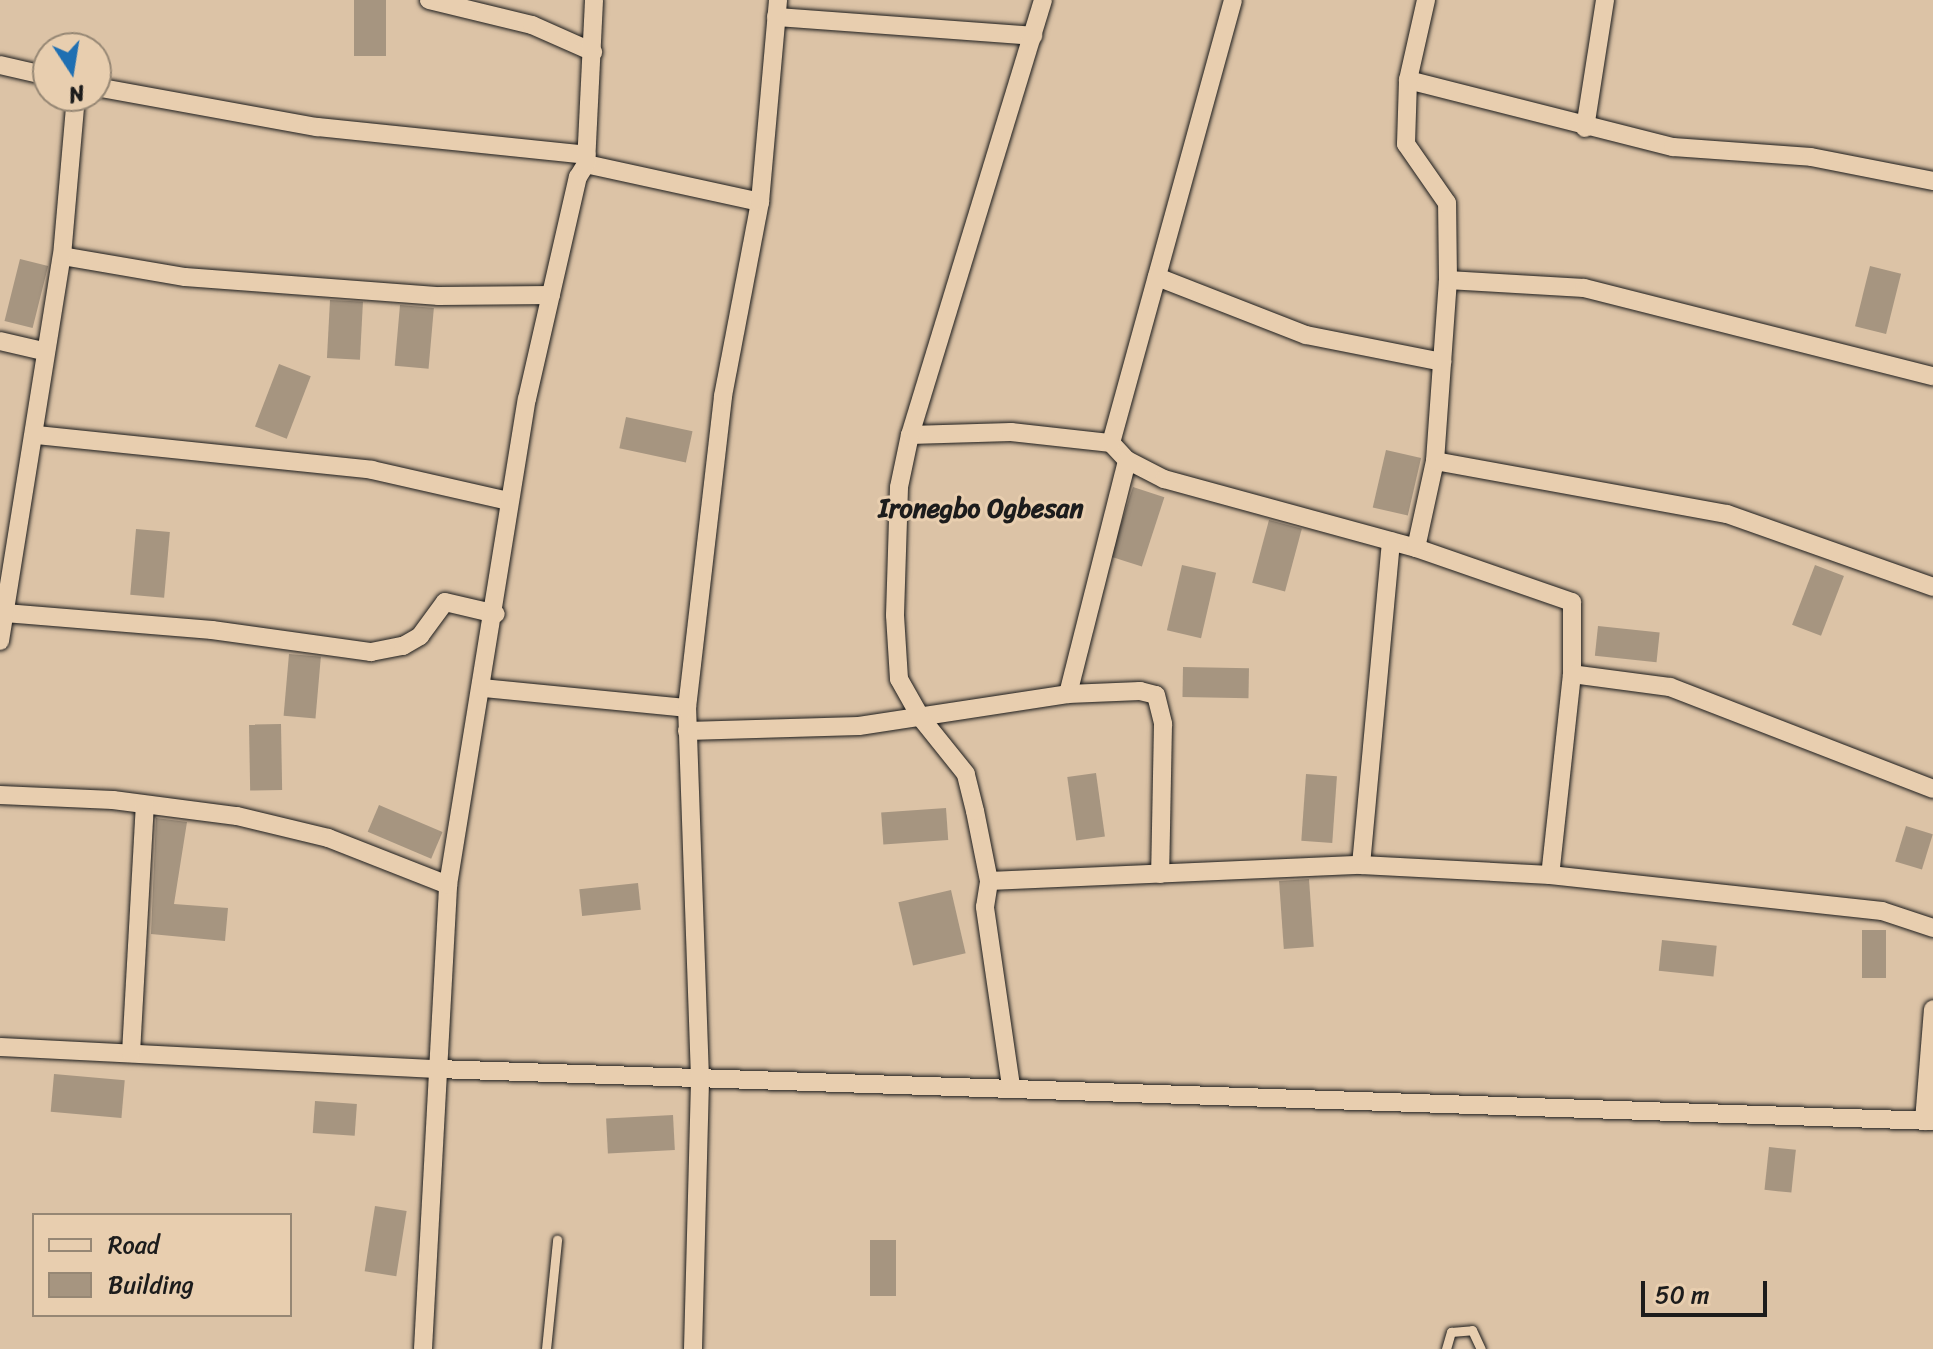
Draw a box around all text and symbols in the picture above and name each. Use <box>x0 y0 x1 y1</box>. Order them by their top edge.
north arrow <box>32 32 112 112</box>
text: N <box>65 73 88 115</box>
district label: Ironegbo Ogbesan <box>879 493 1083 525</box>
legend <box>32 1213 292 1317</box>
text: Road <box>108 1224 159 1266</box>
text: Building <box>108 1264 194 1306</box>
scale bar <box>1645 1265 1771 1315</box>
text: 50 m <box>1655 1274 1710 1316</box>

